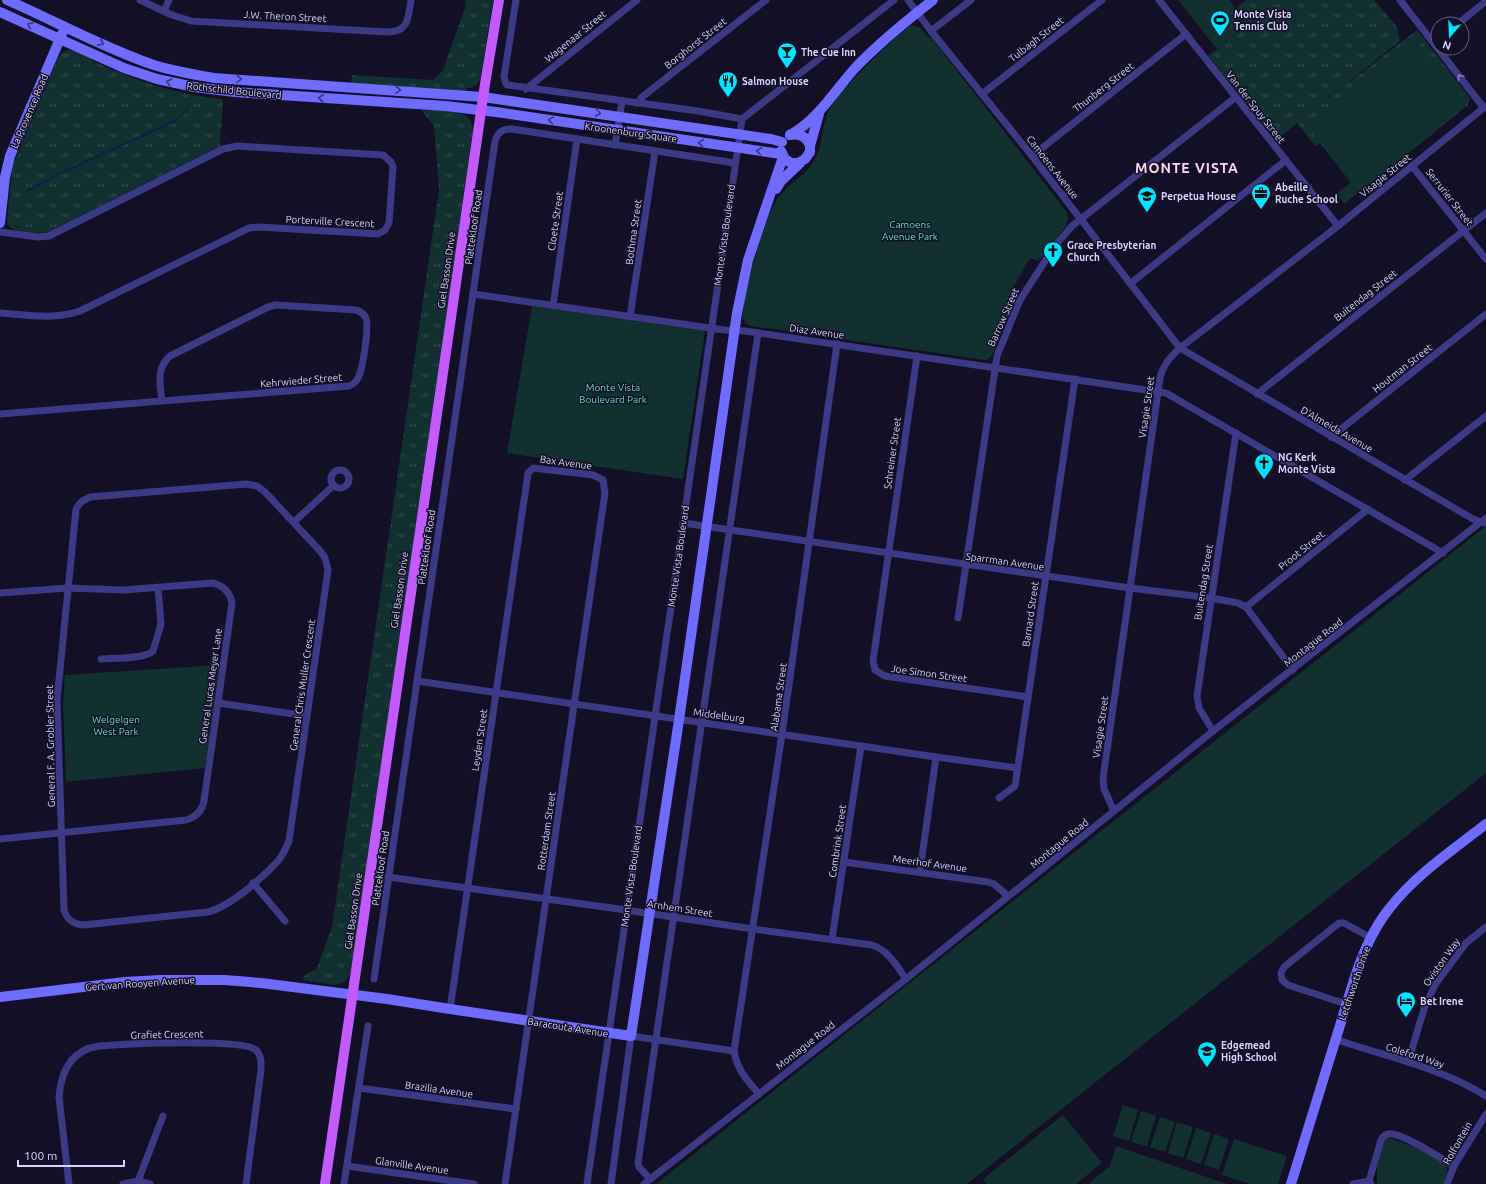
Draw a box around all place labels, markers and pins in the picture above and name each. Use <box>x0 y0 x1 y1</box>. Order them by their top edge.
sports icon: Monte Vista Tennis Club <box>1209 9 1231 37</box>
place label: Monte Vista Tennis Club <box>1234 9 1291 32</box>
bar icon: The Cue Inn <box>776 41 798 69</box>
place label: The Cue Inn <box>801 47 856 58</box>
restaurant icon: Salmon House <box>717 70 739 98</box>
place label: Salmon House <box>742 76 809 87</box>
office icon: Abeille Ruche School <box>1250 182 1272 210</box>
place label: Abeille Ruche School <box>1275 182 1338 205</box>
school or university icon: Perpetua House <box>1136 185 1158 213</box>
place label: Perpetua House <box>1161 191 1237 202</box>
church icon: Grace Presbyterian Church <box>1042 240 1064 268</box>
place label: Grace Presbyterian Church <box>1067 240 1156 263</box>
church icon: NG Kerk Monte Vista <box>1253 452 1275 480</box>
place label: NG Kerk Monte Vista <box>1278 452 1335 475</box>
hotel icon: Bet Irene <box>1395 990 1417 1018</box>
place label: Bet Irene <box>1420 996 1464 1007</box>
school or university icon: Edgemead High School <box>1196 1040 1218 1068</box>
place label: Edgemead High School <box>1221 1040 1277 1063</box>

